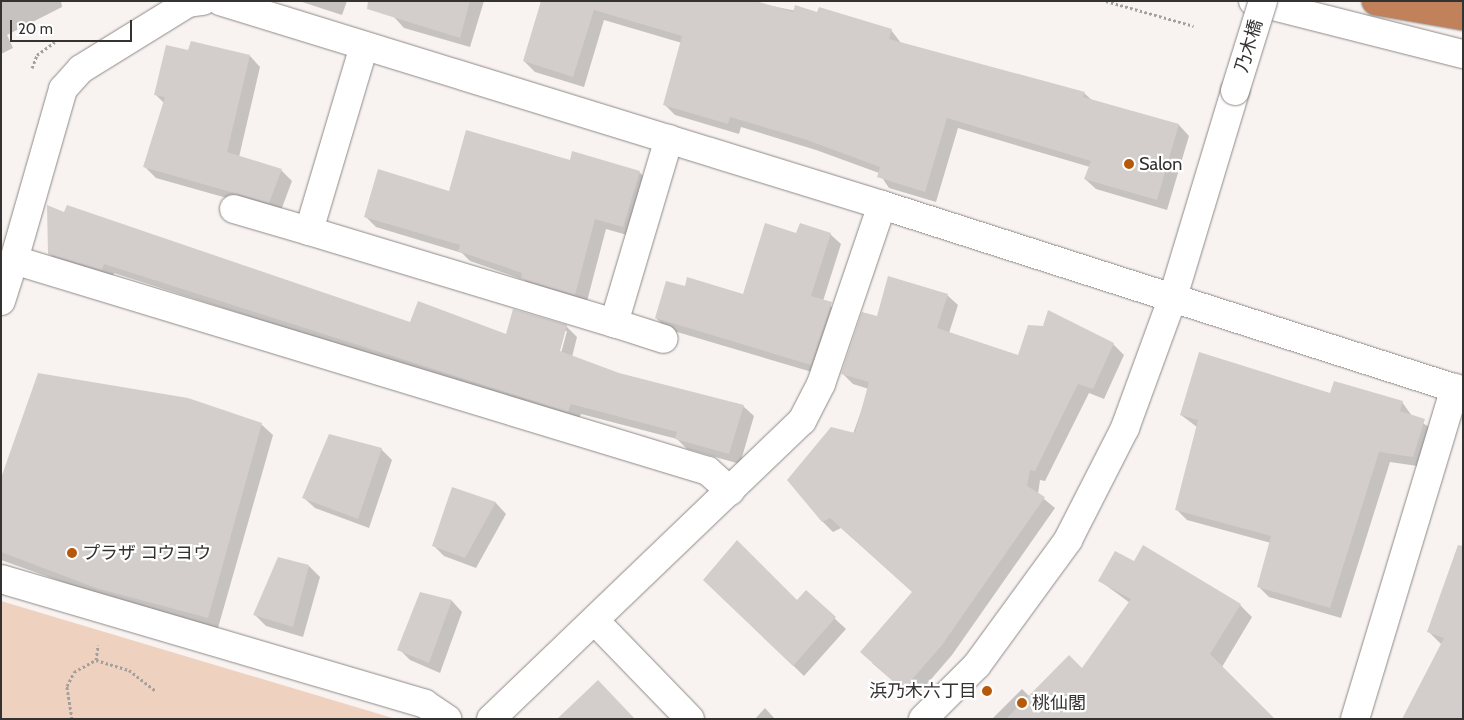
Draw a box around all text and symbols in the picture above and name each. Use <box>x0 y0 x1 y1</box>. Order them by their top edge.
scale bar <box>12 10 135 42</box>
street label: 乃木橋 <box>1231 17 1267 75</box>
text: 20 m <box>18 20 53 38</box>
place label: Salon <box>1139 153 1182 175</box>
marker: Salon <box>1123 158 1135 170</box>
place label: プラザ コウヨウ <box>82 542 212 564</box>
marker: プラザ コウヨウ <box>66 547 78 559</box>
place label: 浜乃木六丁目 <box>869 680 977 702</box>
marker: 浜乃木六丁目 <box>981 685 993 697</box>
place label: 桃仙閣 <box>1032 692 1086 714</box>
marker: 桃仙閣 <box>1016 697 1028 709</box>

